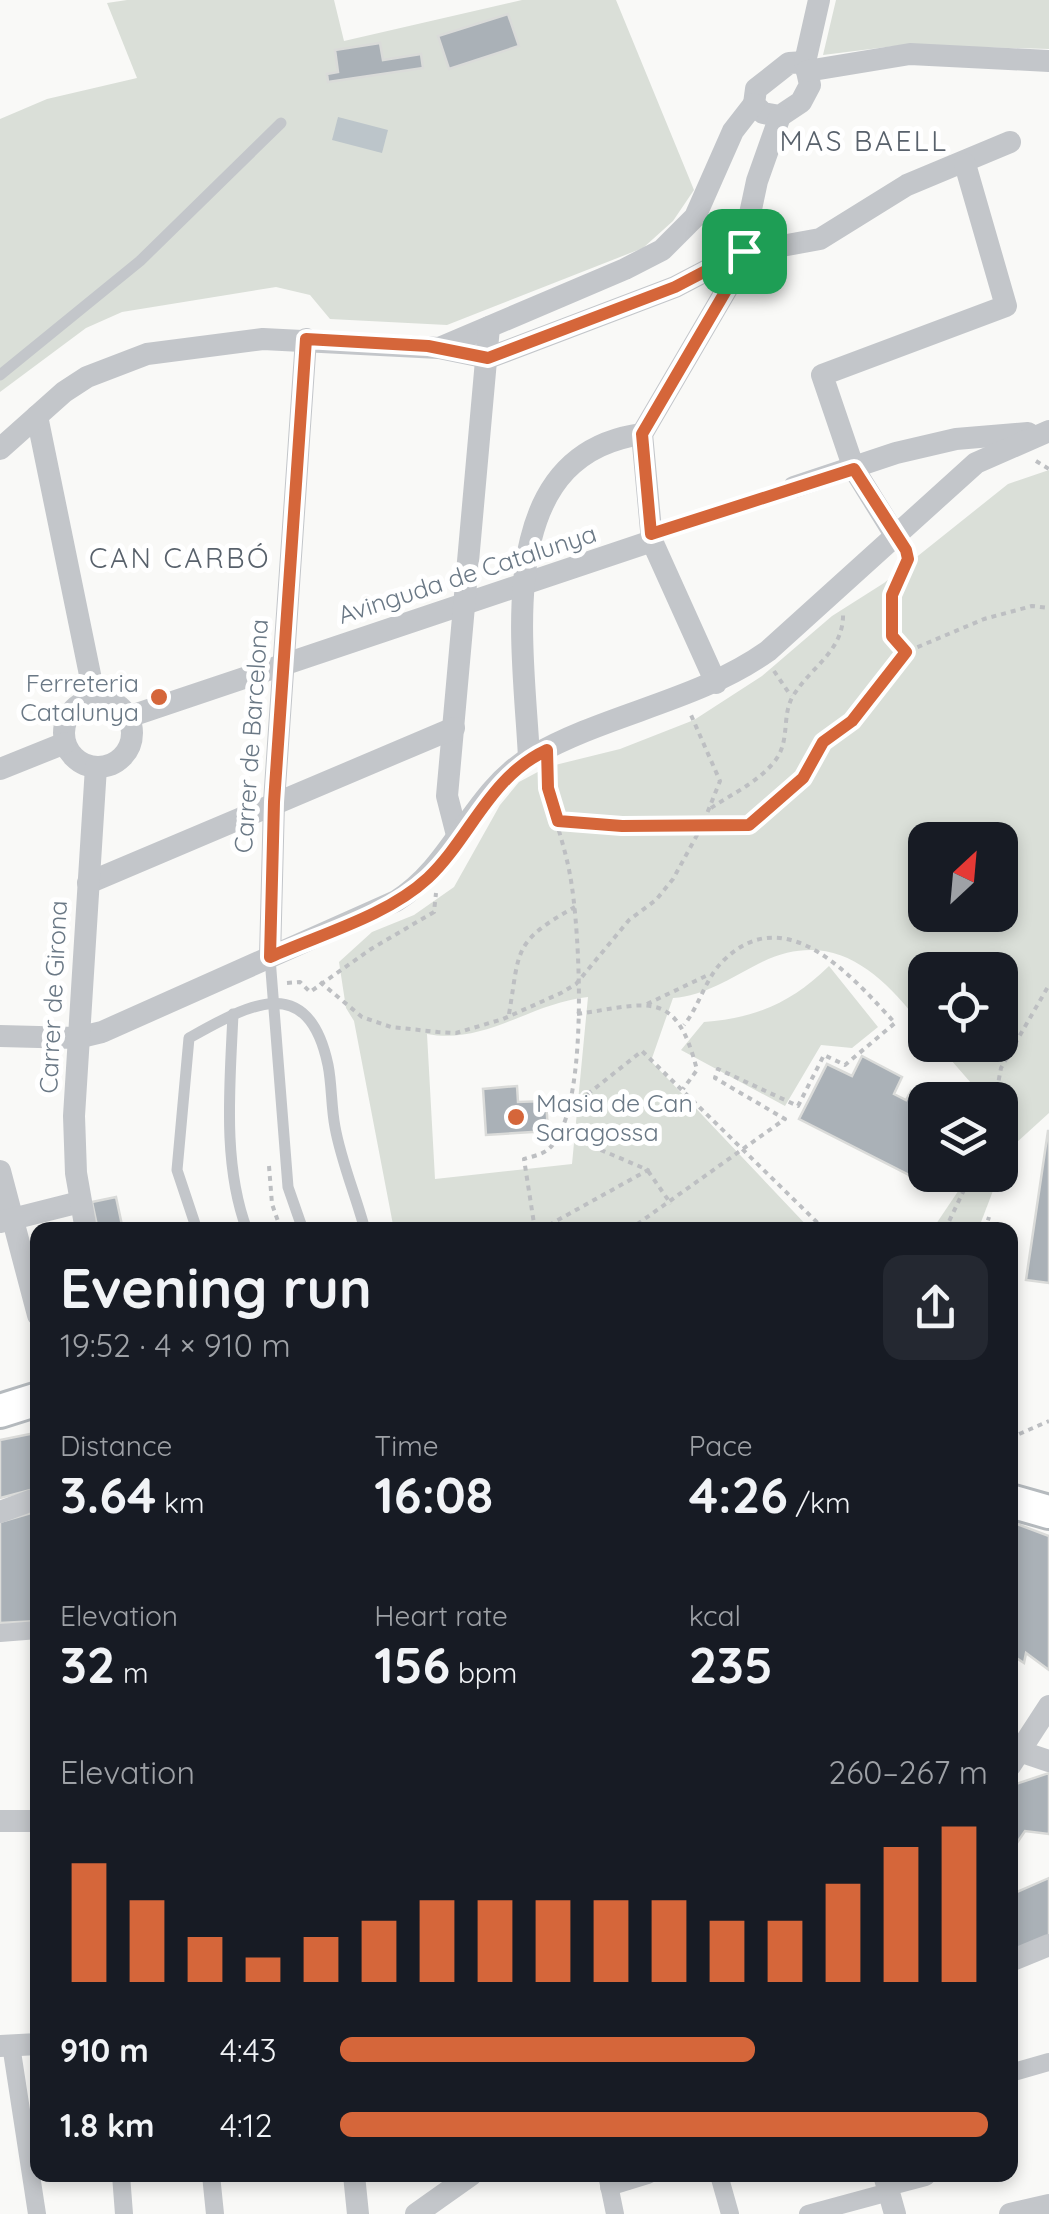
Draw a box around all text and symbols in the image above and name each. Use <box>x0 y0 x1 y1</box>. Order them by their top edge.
district label: MAS BAELL <box>779 123 949 158</box>
pin <box>702 209 787 294</box>
icon: arrive <box>717 224 772 279</box>
street label: Avinguda de Catalunya <box>334 517 600 630</box>
district label: CAN CARBÓ <box>89 540 271 575</box>
street label: Carrer de Barcelona <box>227 618 274 854</box>
place label: Ferreteria Catalunya <box>20 667 139 727</box>
marker: Ferreteria Catalunya <box>148 686 170 708</box>
north arrow <box>908 822 1018 932</box>
map controls <box>908 822 1018 1192</box>
street label: Carrer de Girona <box>32 900 73 1094</box>
button: locate <box>908 952 1018 1062</box>
button: layers <box>908 1082 1018 1192</box>
place label: Masia de Can Saragossa <box>536 1087 693 1147</box>
marker: Masia de Can Saragossa <box>505 1106 527 1128</box>
text: Evening run <box>60 1253 372 1322</box>
button: share <box>883 1255 988 1360</box>
text: 19:52 · 4 × 910 m <box>60 1325 291 1365</box>
text: Distance <box>60 1428 172 1463</box>
text: Time <box>374 1428 439 1463</box>
text: Pace <box>689 1428 753 1463</box>
text: 3.64 <box>60 1463 156 1526</box>
text: 16:08 <box>374 1463 493 1526</box>
text: 4:26 <box>689 1463 788 1526</box>
text: km <box>156 1485 205 1520</box>
text: /km <box>788 1485 851 1520</box>
text: Elevation <box>60 1598 178 1633</box>
text: Heart rate <box>374 1598 508 1633</box>
text: kcal <box>689 1598 741 1633</box>
text: 32 <box>60 1633 115 1696</box>
text: 156 <box>374 1633 450 1696</box>
text: 235 <box>689 1633 773 1696</box>
text: m <box>115 1655 149 1690</box>
text: bpm <box>450 1655 517 1690</box>
text: Elevation <box>60 1752 195 1792</box>
text: 260–267 m <box>828 1752 988 1792</box>
text: 910 m <box>60 2030 149 2070</box>
text: 4:43 <box>220 2030 276 2070</box>
text: 1.8 km <box>60 2105 155 2145</box>
text: 4:12 <box>220 2105 272 2145</box>

